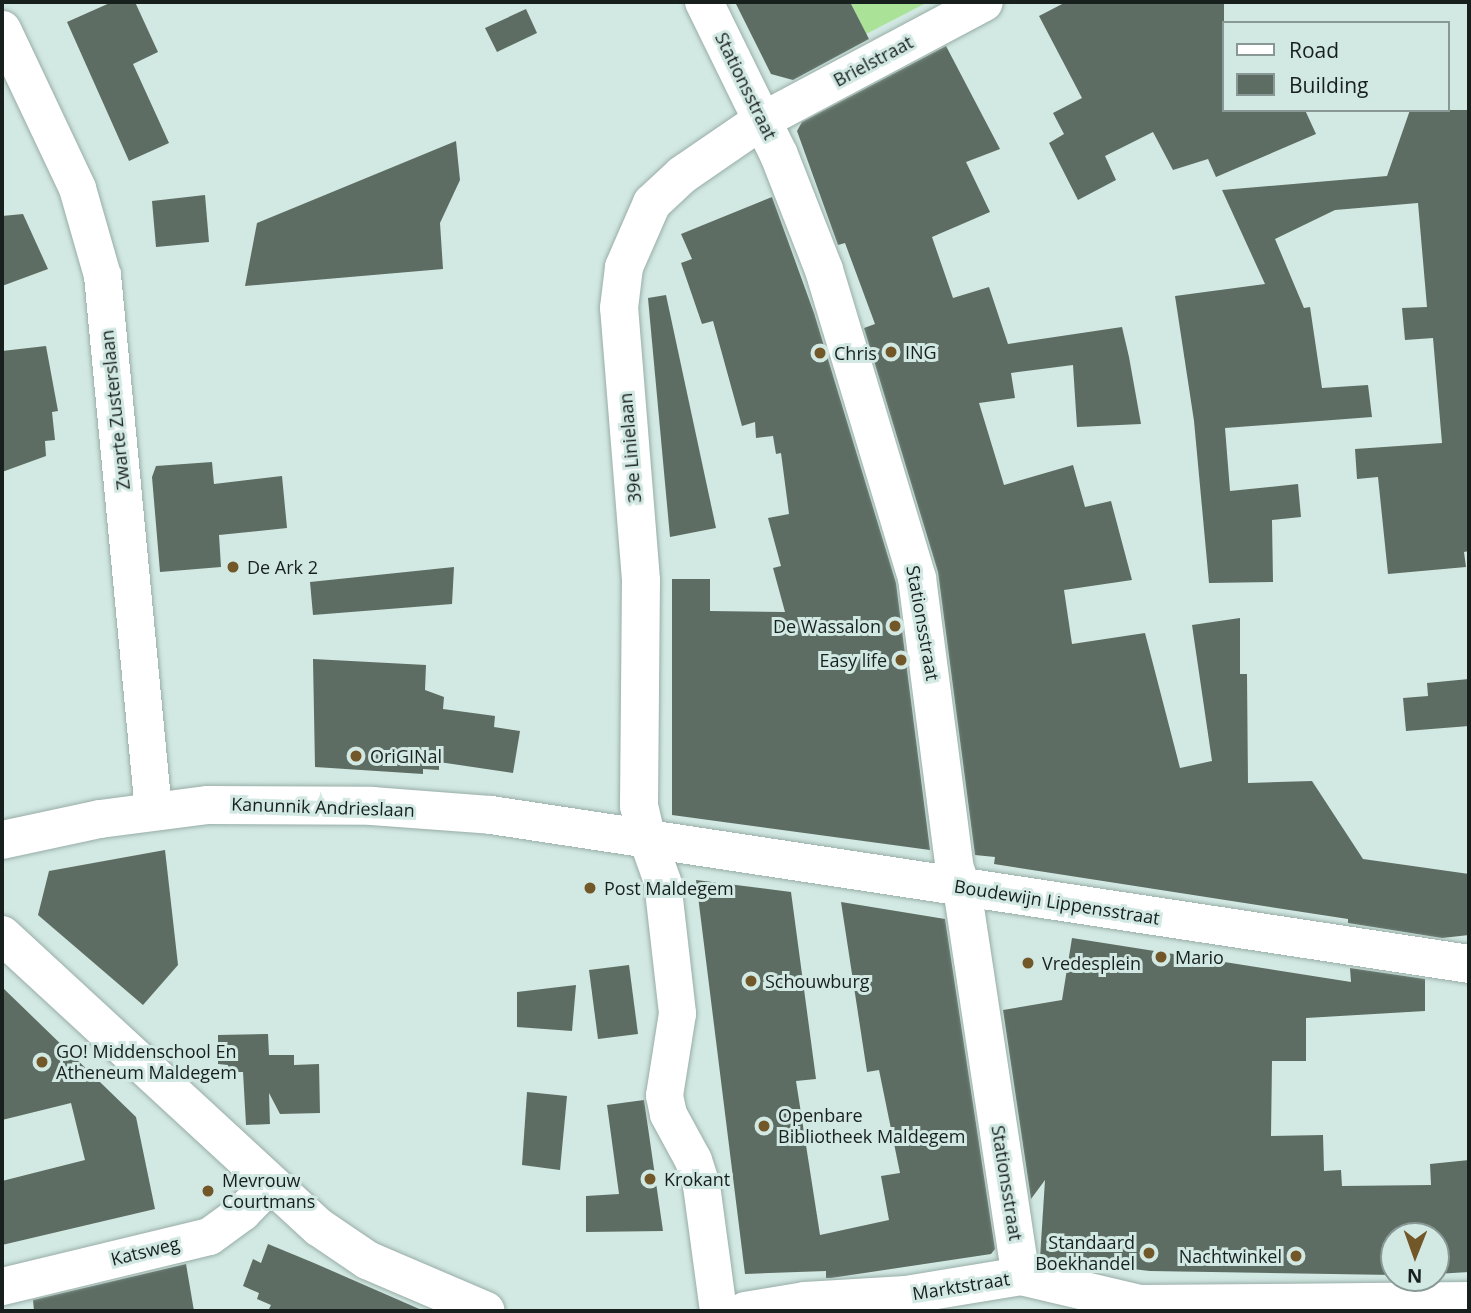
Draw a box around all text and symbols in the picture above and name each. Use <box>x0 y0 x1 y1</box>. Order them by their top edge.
legend <box>1222 21 1450 112</box>
street label: Stationsstraat <box>711 29 781 143</box>
street label: Brielstraat <box>830 31 916 91</box>
text: Road <box>1289 36 1339 64</box>
text: Building <box>1289 71 1368 99</box>
street label: Zwarte Zusterslaan <box>96 329 134 491</box>
place label: ING <box>905 341 937 363</box>
place label: Chris <box>834 342 877 364</box>
marker: ING <box>883 344 899 360</box>
marker: Chris <box>812 345 828 361</box>
street label: 39e Linielaan <box>614 392 646 504</box>
place label: De Ark 2 <box>247 556 318 578</box>
marker: De Ark 2 <box>225 559 241 575</box>
street label: Stationsstraat <box>902 564 944 682</box>
place label: De Wassalon <box>773 615 881 637</box>
marker: De Wassalon <box>887 618 903 634</box>
place label: Easy life <box>819 649 887 671</box>
marker: Easy life <box>893 652 909 668</box>
place label: OriGINal <box>370 745 442 767</box>
marker: OriGINal <box>348 748 364 764</box>
street label: Kanunnik Andrieslaan <box>231 793 415 821</box>
street label: Boudewijn Lippensstraat <box>953 875 1161 929</box>
place label: Post Maldegem <box>604 877 734 899</box>
marker: Post Maldegem <box>582 880 598 896</box>
place label: Mario <box>1175 946 1224 968</box>
marker: Mario <box>1153 949 1169 965</box>
place label: Vredesplein <box>1042 952 1141 974</box>
marker: Vredesplein <box>1020 955 1036 971</box>
place label: Schouwburg <box>765 970 870 992</box>
marker: Schouwburg <box>743 973 759 989</box>
place label: GO! Middenschool En Atheneum Maldegem <box>56 1041 237 1084</box>
marker: GO! Middenschool En Atheneum Maldegem <box>34 1054 50 1070</box>
place label: Openbare Bibliotheek Maldegem <box>778 1105 965 1148</box>
marker: Openbare Bibliotheek Maldegem <box>756 1118 772 1134</box>
street label: Stationsstraat <box>987 1124 1027 1242</box>
place label: Krokant <box>664 1168 730 1190</box>
place label: Mevrouw Courtmans <box>222 1170 315 1212</box>
marker: Krokant <box>642 1171 658 1187</box>
marker: Mevrouw Courtmans <box>200 1183 216 1199</box>
north arrow <box>1380 1222 1450 1292</box>
street label: Katsweg <box>109 1232 181 1270</box>
place label: Standaard Boekhandel <box>1035 1232 1135 1274</box>
marker: Standaard Boekhandel <box>1141 1245 1157 1261</box>
place label: Nachtwinkel <box>1179 1245 1282 1267</box>
marker: Nachtwinkel <box>1288 1248 1304 1264</box>
text: N <box>1407 1263 1423 1289</box>
street label: Marktstraat <box>911 1268 1011 1304</box>

